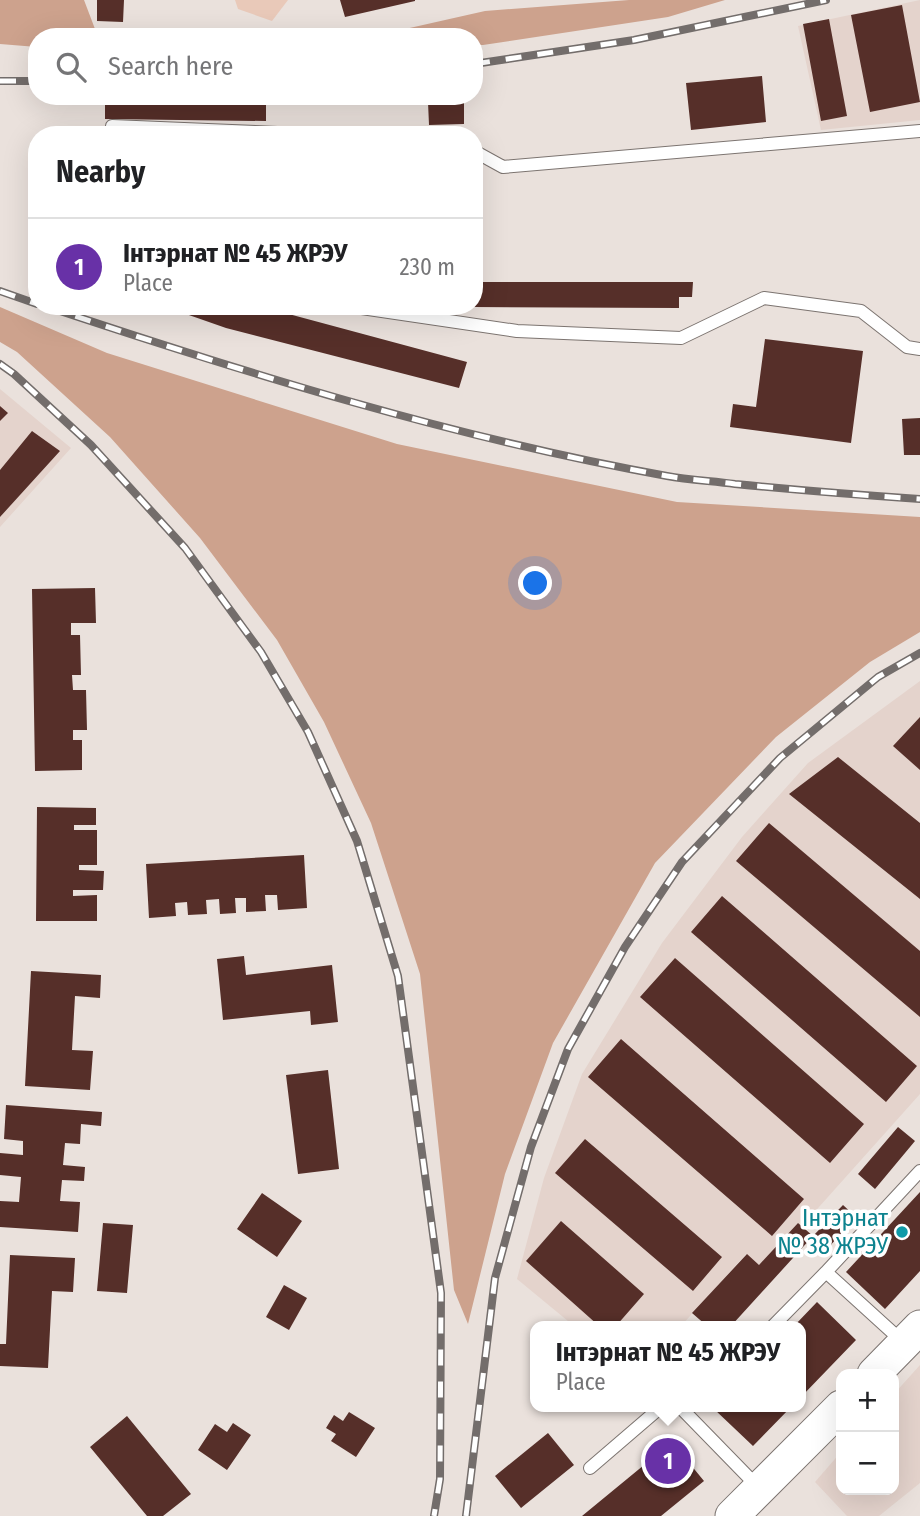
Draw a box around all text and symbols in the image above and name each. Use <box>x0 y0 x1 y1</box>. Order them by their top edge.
search box <box>28 28 483 105</box>
icon: search <box>52 48 90 86</box>
text: Search here <box>108 51 233 82</box>
text: Nearby <box>56 154 145 190</box>
text: Інтэрнат № 45 ЖРЭУ <box>123 238 347 269</box>
text: 1 <box>74 253 84 281</box>
text: 230 m <box>399 253 455 281</box>
text: Place <box>123 269 173 297</box>
your location <box>518 566 552 600</box>
place label: Інтэрнат № 38 ЖРЭУ <box>777 1204 888 1260</box>
marker: Інтэрнат № 38 ЖРЭУ <box>894 1224 910 1240</box>
popup <box>530 1321 806 1412</box>
text: Інтэрнат № 45 ЖРЭУ <box>556 1337 780 1368</box>
text: Place <box>556 1368 606 1396</box>
map controls <box>836 1369 899 1495</box>
button: + <box>836 1369 899 1432</box>
button: − <box>836 1432 899 1495</box>
pin: 1 <box>645 1435 691 1487</box>

